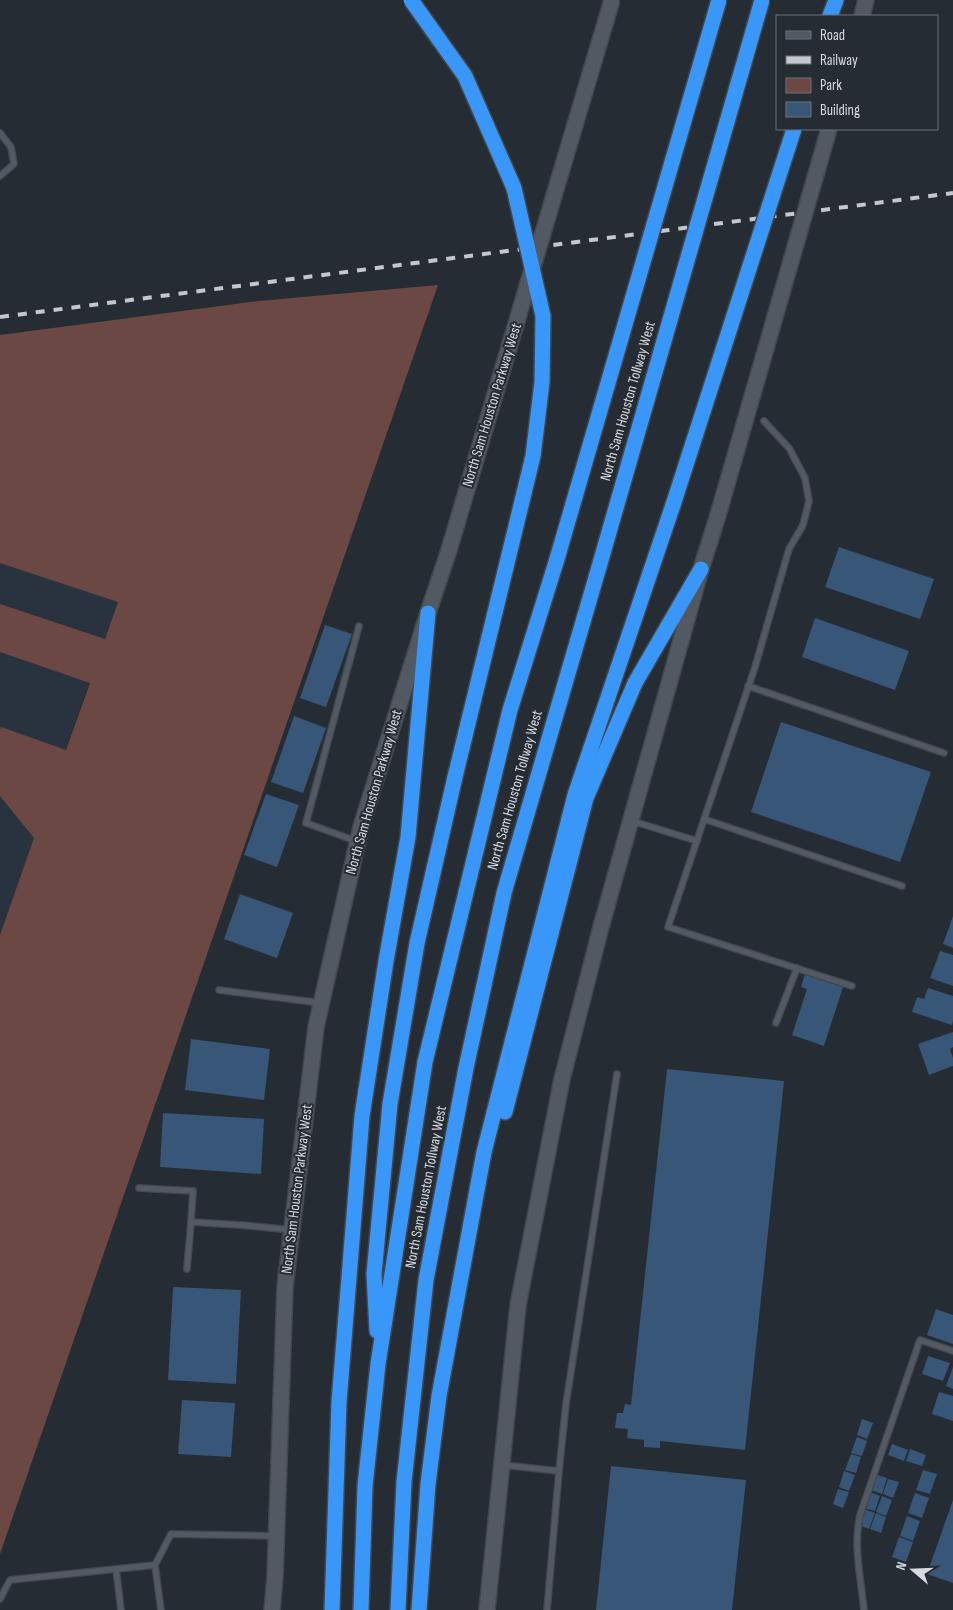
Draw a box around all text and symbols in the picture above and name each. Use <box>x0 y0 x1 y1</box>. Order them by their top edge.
legend <box>776 15 938 130</box>
text: Road <box>820 26 845 45</box>
text: Railway <box>820 51 858 70</box>
text: Park <box>820 76 842 95</box>
text: Building <box>820 101 860 120</box>
street label: North Sam Houston Tollway West <box>596 318 660 483</box>
street label: North Sam Houston Parkway West <box>458 320 526 489</box>
street label: North Sam Houston Parkway West <box>341 707 407 877</box>
street label: North Sam Houston Tollway West <box>483 707 547 872</box>
street label: North Sam Houston Parkway West <box>277 1103 317 1275</box>
street label: North Sam Houston Tollway West <box>401 1104 451 1270</box>
north arrow <box>888 1545 938 1595</box>
text: N <box>892 1560 910 1572</box>

